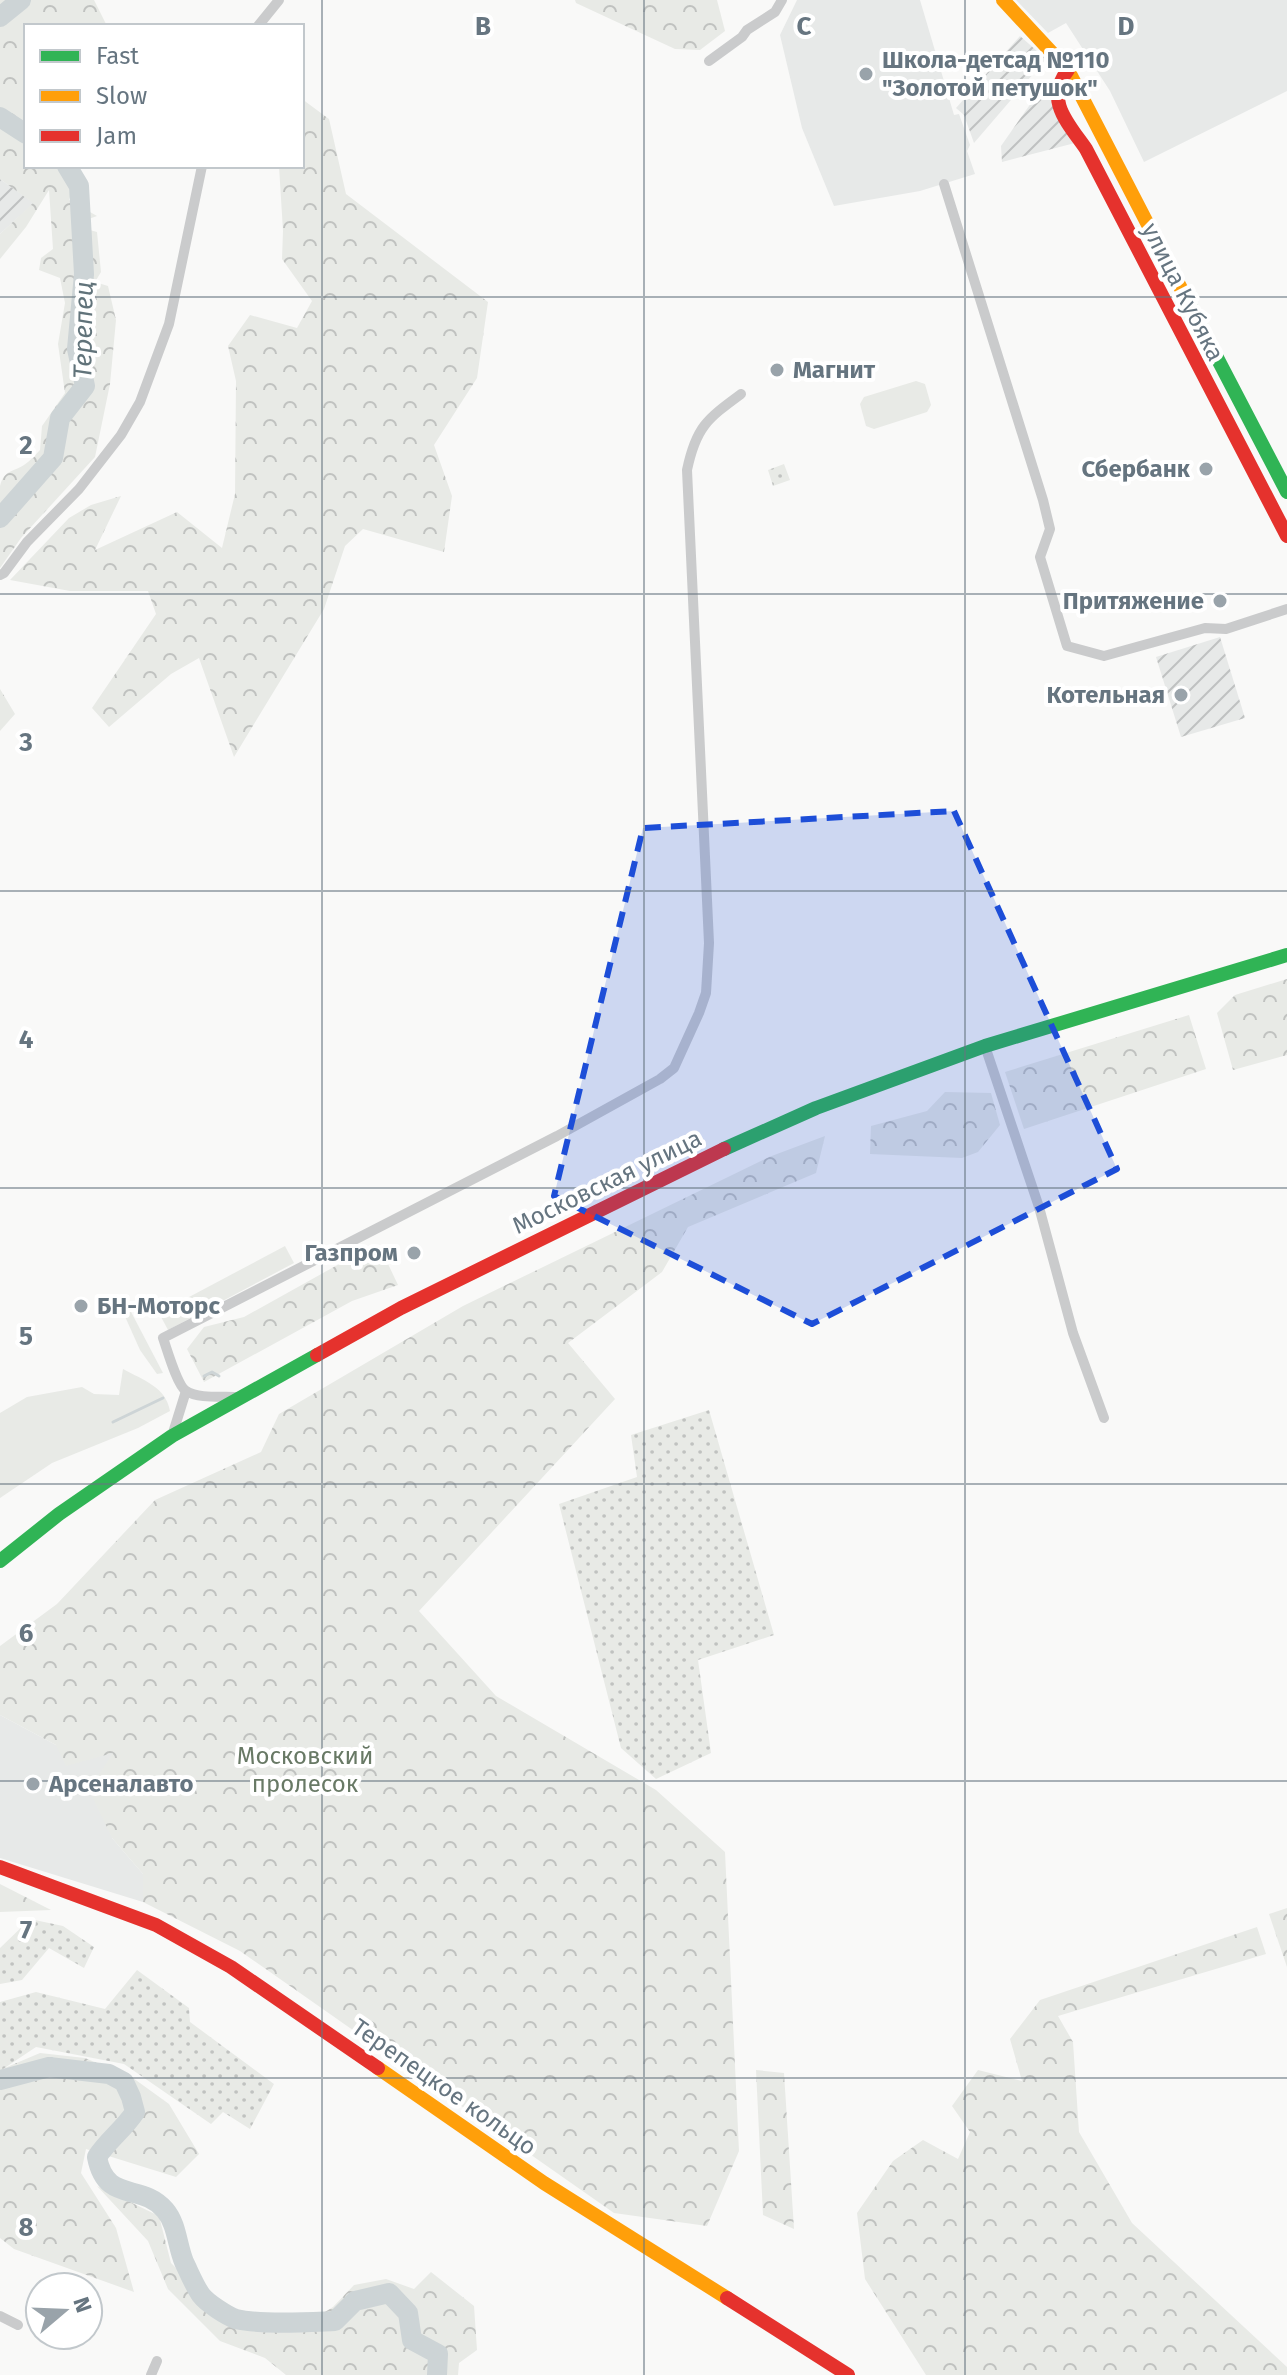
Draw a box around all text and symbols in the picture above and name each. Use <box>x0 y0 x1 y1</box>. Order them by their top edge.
text: B <box>475 11 491 42</box>
text: C <box>797 11 812 42</box>
text: D <box>1118 11 1135 42</box>
legend <box>24 24 304 168</box>
text: Fast <box>96 42 139 70</box>
place label: Школа-детсад №110 "Золотой петушок" <box>882 46 1109 102</box>
marker: Школа-детсад №110 "Золотой петушок" <box>857 65 875 83</box>
text: Slow <box>96 82 147 110</box>
text: Jam <box>96 122 137 150</box>
street label: улица Кубяка <box>1136 218 1230 366</box>
water label: Терепец <box>67 281 100 379</box>
place label: Магнит <box>793 356 876 384</box>
marker: Магнит <box>768 361 786 379</box>
text: 2 <box>19 430 33 461</box>
place label: Сбербанк <box>1081 455 1191 483</box>
marker: Сбербанк <box>1197 460 1215 478</box>
place label: Притяжение <box>1063 587 1204 615</box>
marker: Притяжение <box>1211 592 1229 610</box>
place label: Котельная <box>1047 681 1165 709</box>
marker: Котельная <box>1172 686 1190 704</box>
text: 3 <box>18 727 33 758</box>
text: 4 <box>19 1024 34 1055</box>
street label: Московская улица <box>508 1124 706 1240</box>
place label: Газпром <box>305 1239 398 1267</box>
marker: Газпром <box>405 1244 423 1262</box>
place label: БН-Моторс <box>97 1292 220 1320</box>
marker: БН-Моторс <box>72 1297 90 1315</box>
text: 5 <box>19 1321 33 1352</box>
text: 6 <box>19 1618 34 1649</box>
park label: Московский пролесок <box>237 1742 373 1798</box>
place label: Арсеналавто <box>48 1770 193 1798</box>
marker: Арсеналавто <box>24 1775 42 1793</box>
text: 7 <box>20 1915 32 1946</box>
street label: Терепецкое кольцо <box>346 2013 542 2161</box>
text: 8 <box>18 2212 34 2243</box>
north arrow <box>24 2271 104 2351</box>
text: N <box>67 2293 98 2316</box>

